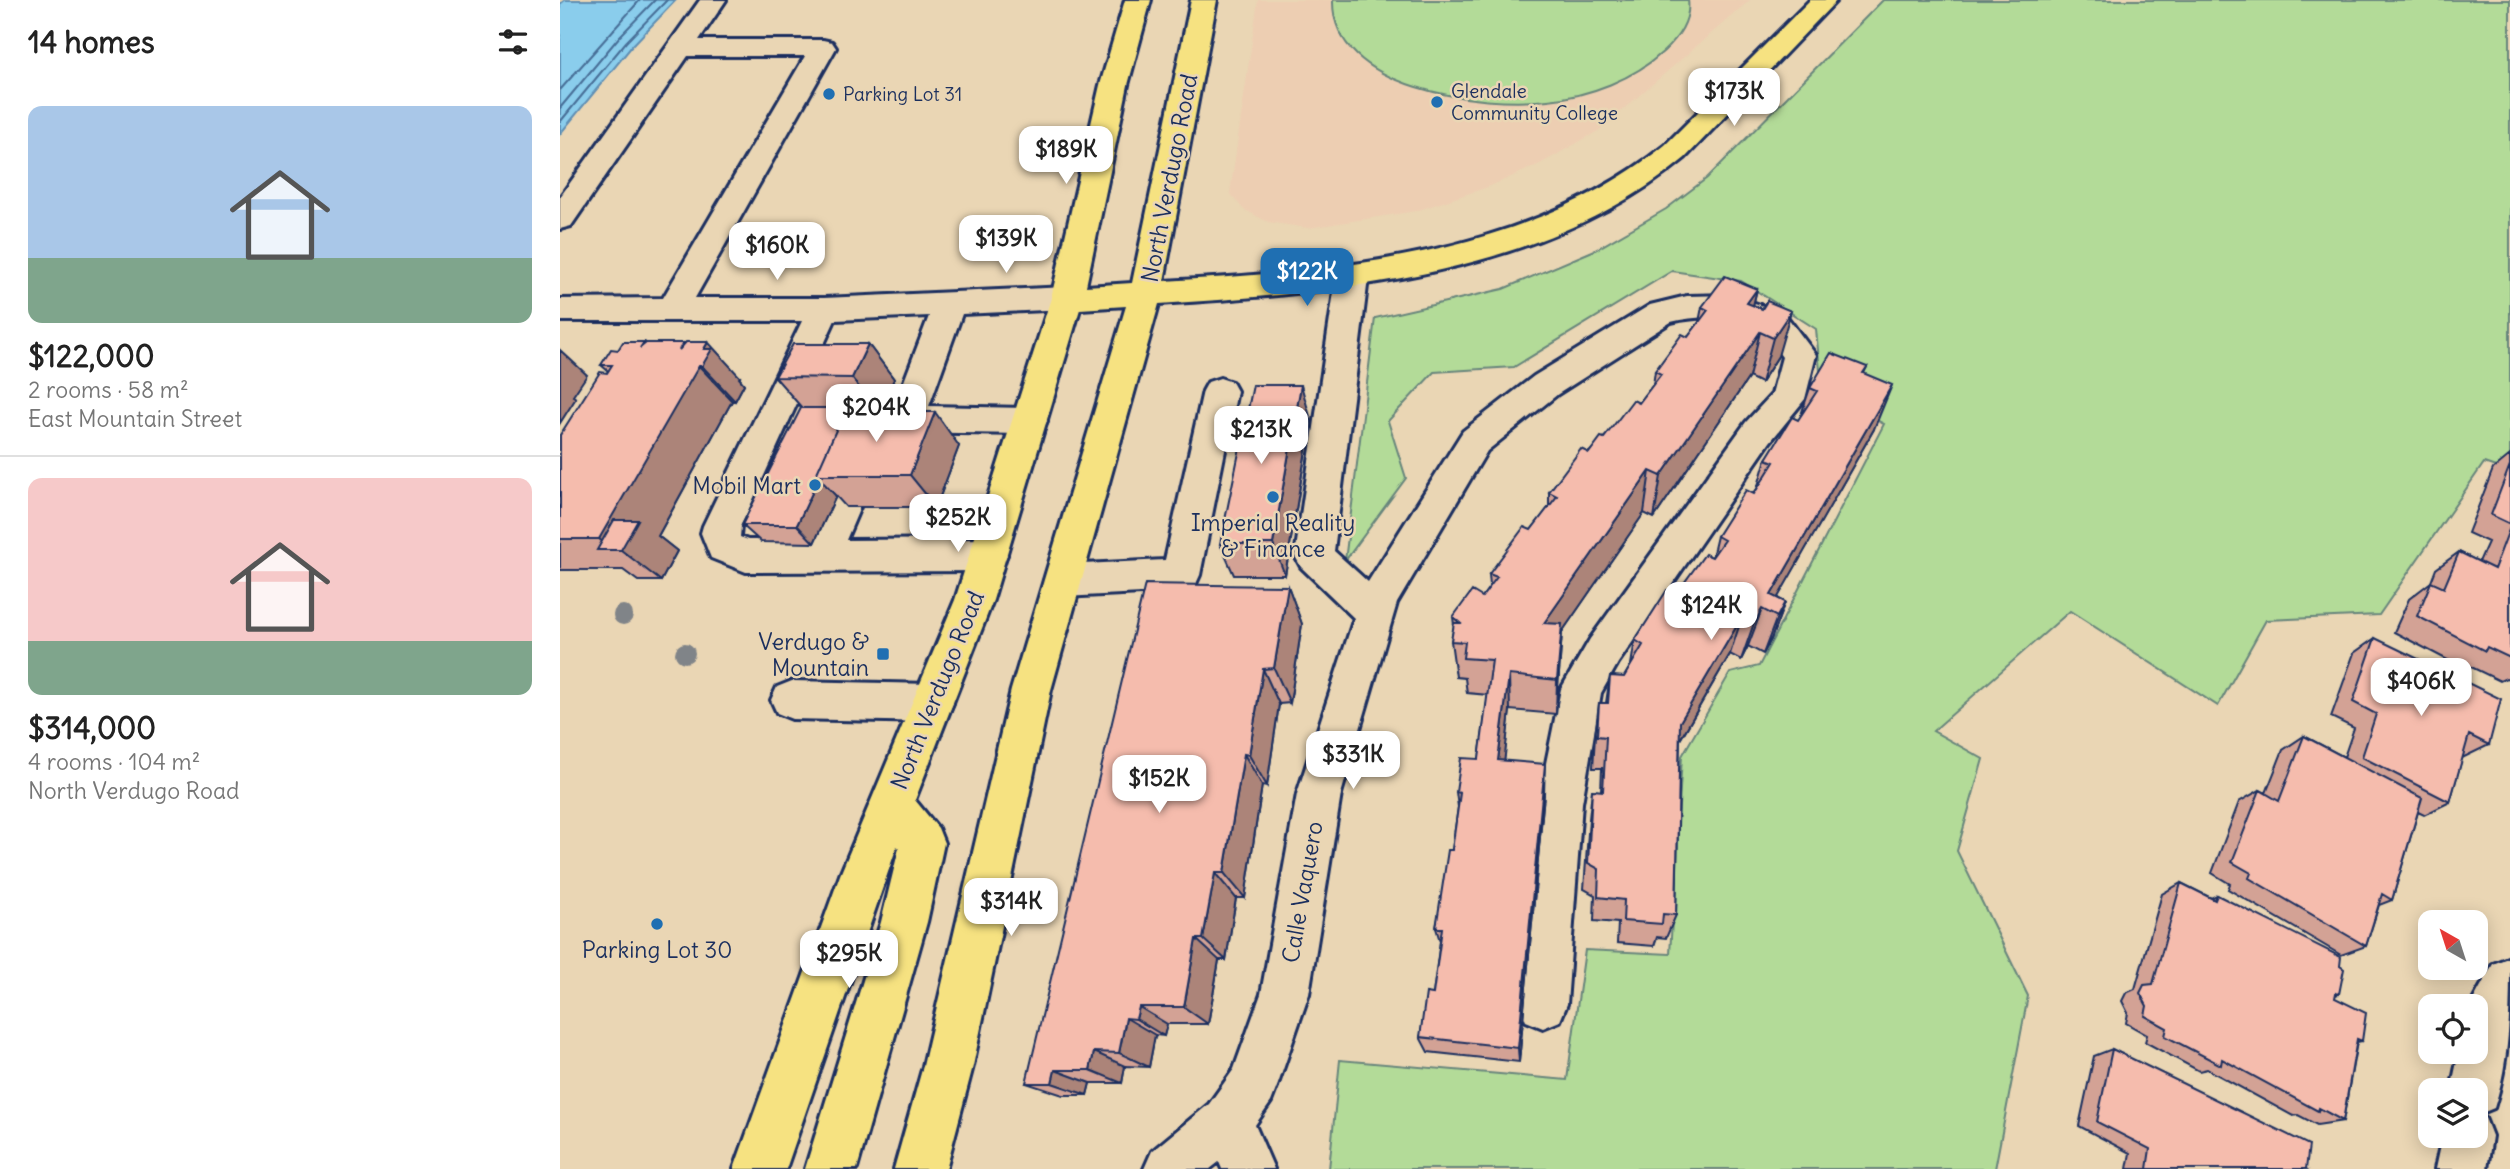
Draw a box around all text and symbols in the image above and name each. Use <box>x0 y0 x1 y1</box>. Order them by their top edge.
text: 14 homes <box>28 23 155 61</box>
icon: filters <box>494 23 532 61</box>
pin: $173K <box>1685 68 1783 128</box>
street label: North Verdugo Road <box>1135 71 1203 285</box>
text: $173K <box>1704 76 1764 105</box>
place label: Glendale Community College <box>1451 79 1618 125</box>
place label: Parking Lot 31 <box>843 82 962 106</box>
marker: Parking Lot 31 <box>821 86 837 102</box>
marker: Glendale Community College <box>1429 94 1445 110</box>
pin: $189K <box>1017 127 1115 186</box>
text: $189K <box>1035 134 1097 163</box>
icon: home <box>217 152 343 278</box>
pin: $139K <box>957 216 1055 275</box>
pin: $160K <box>728 222 826 282</box>
text: $139K <box>975 223 1037 252</box>
text: $160K <box>745 230 809 259</box>
pin: $122K <box>1258 248 1356 308</box>
text: $122K <box>1277 256 1337 285</box>
text: $122,000 <box>28 337 154 375</box>
text: 2 rooms · 58 m² <box>28 375 189 404</box>
pin: $204K <box>827 384 925 444</box>
text: $204K <box>842 392 910 421</box>
text: East Mountain Street <box>28 404 242 433</box>
pin: $213K <box>1212 406 1310 466</box>
text: $213K <box>1230 414 1292 443</box>
place label: Mobil Mart <box>692 471 801 500</box>
marker: Mobil Mart <box>807 477 823 493</box>
marker: Imperial Reality & Finance <box>1265 489 1281 505</box>
pin: $252K <box>909 494 1007 554</box>
text: $252K <box>925 502 991 531</box>
place label: Imperial Reality & Finance <box>1191 508 1355 563</box>
icon: home <box>217 524 343 650</box>
pin: $124K <box>1662 582 1760 642</box>
street label: North Verdugo Road <box>884 587 990 793</box>
text: $124K <box>1680 590 1742 619</box>
place label: Verdugo & Mountain <box>758 627 869 682</box>
marker: Verdugo & Mountain <box>875 646 891 662</box>
pin: $406K <box>2372 658 2470 718</box>
text: $406K <box>2387 666 2455 695</box>
text: $314,000 <box>28 709 156 747</box>
pin: $331K <box>1304 732 1402 791</box>
text: $331K <box>1322 739 1384 768</box>
text: 4 rooms · 104 m² <box>28 747 200 776</box>
pin: $152K <box>1110 756 1208 815</box>
text: $152K <box>1128 763 1190 792</box>
text: North Verdugo Road <box>28 776 240 805</box>
street label: Calle Vaquero <box>1275 819 1329 965</box>
pin: $314K <box>962 878 1060 938</box>
text: $314K <box>980 886 1042 915</box>
north arrow <box>2418 910 2488 980</box>
map controls <box>2418 910 2488 1148</box>
marker: Parking Lot 30 <box>649 916 665 932</box>
pin: $295K <box>800 930 898 990</box>
place label: Parking Lot 30 <box>582 935 732 964</box>
text: $295K <box>816 938 882 967</box>
button: locate <box>2418 994 2488 1064</box>
button: layers <box>2418 1078 2488 1148</box>

